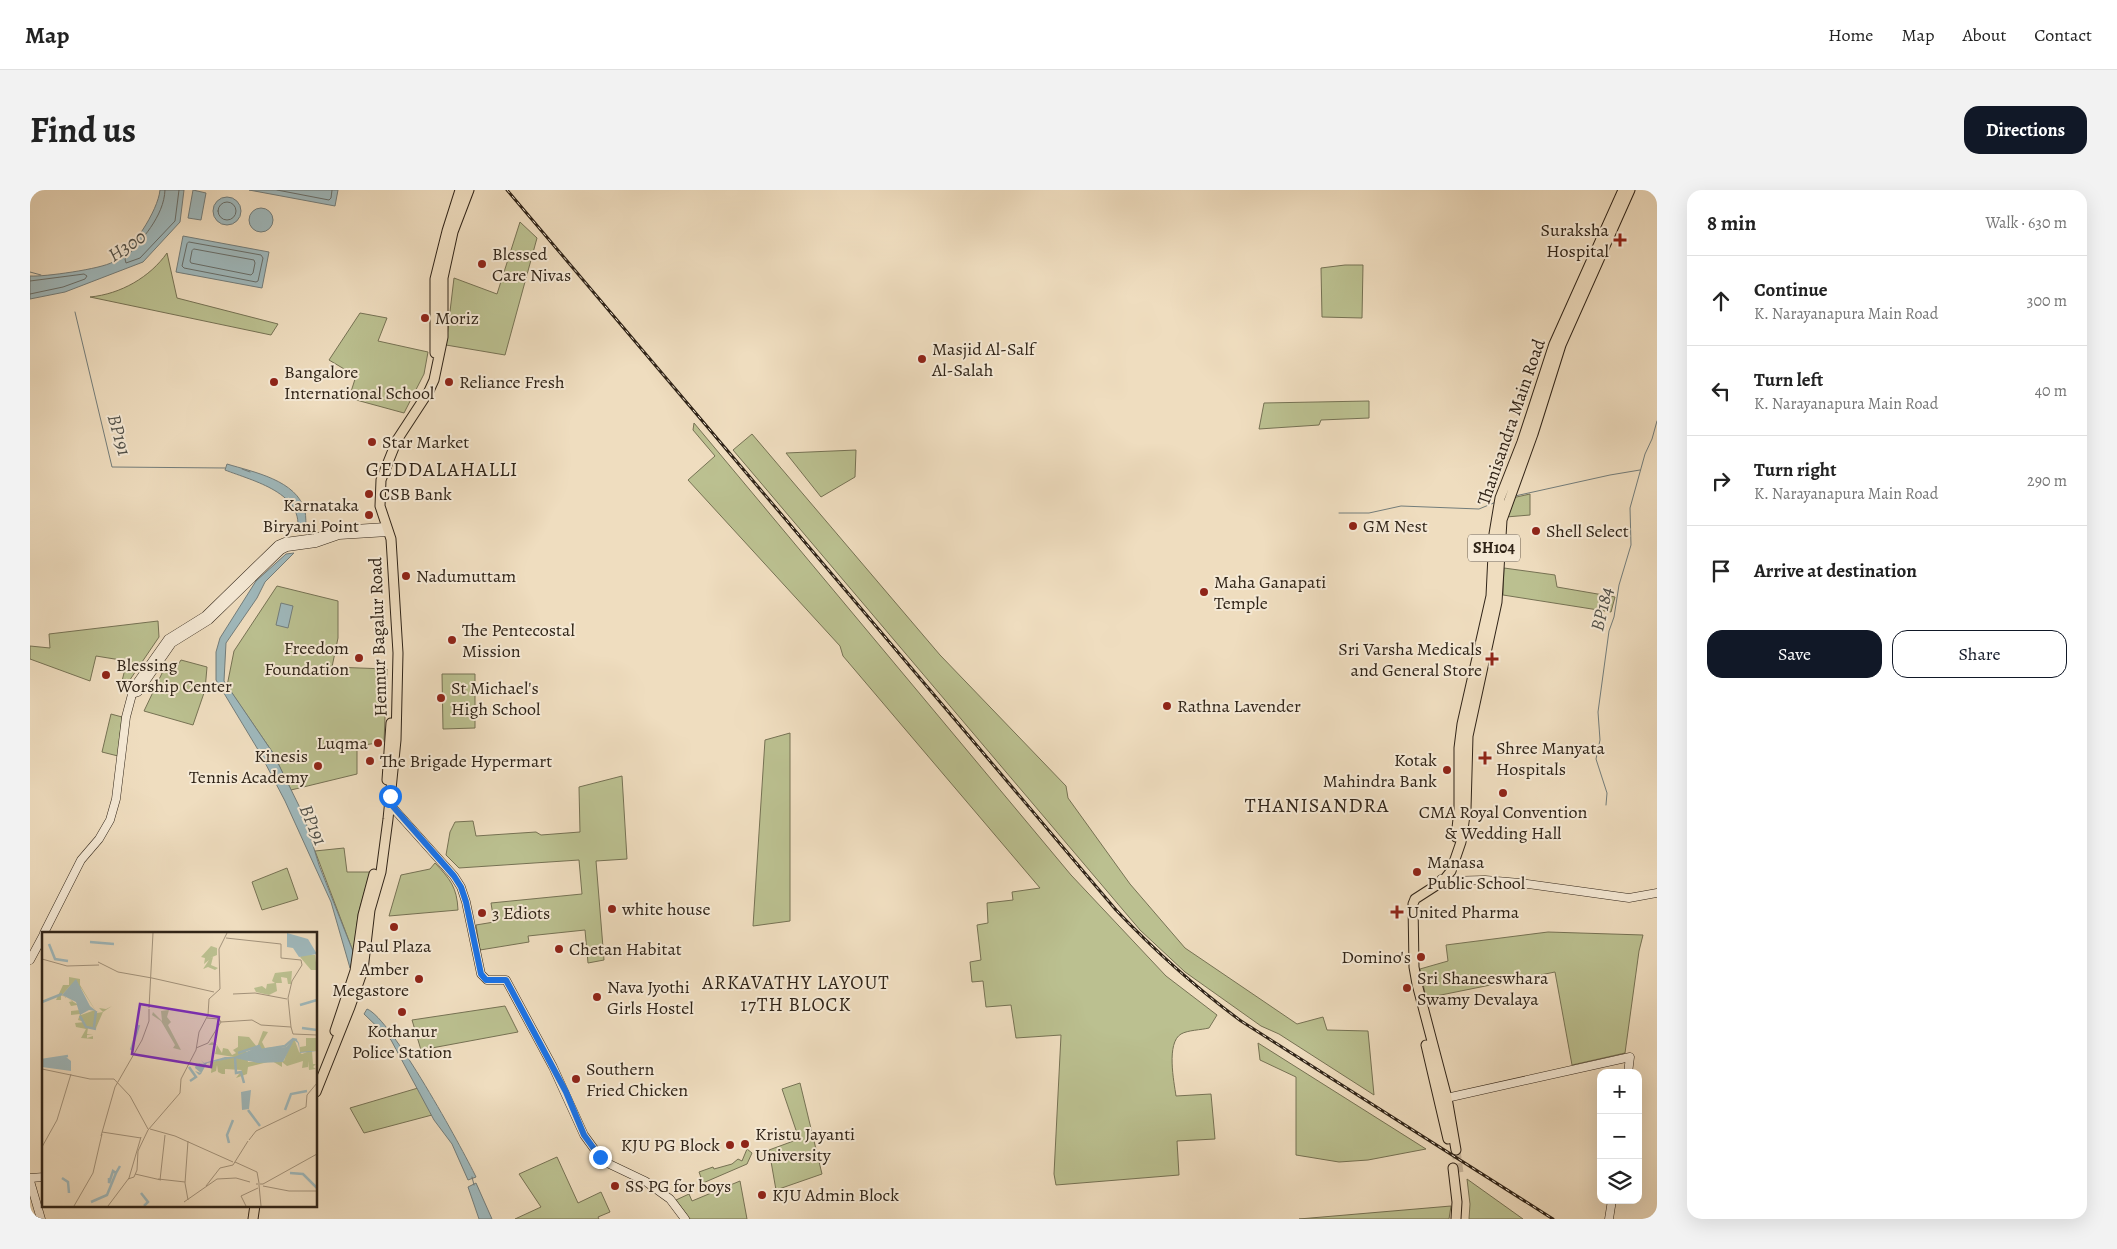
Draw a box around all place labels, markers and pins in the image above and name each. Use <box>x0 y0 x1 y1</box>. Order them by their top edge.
place label: Suraksha Hospital <box>1540 218 1610 263</box>
marker: Suraksha Hospital <box>1613 233 1627 247</box>
place label: Blessed Care Nivas <box>492 242 571 287</box>
marker: Blessed Care Nivas <box>476 258 488 270</box>
place label: Moriz <box>435 306 479 330</box>
marker: Moriz <box>419 312 431 324</box>
place label: Masjid Al-Salf Al-Salah <box>931 337 1038 382</box>
marker: Masjid Al-Salf Al-Salah <box>916 353 928 365</box>
place label: Bangalore International School <box>284 360 435 405</box>
place label: Reliance Fresh <box>459 370 565 394</box>
marker: Bangalore International School <box>268 376 280 388</box>
marker: Reliance Fresh <box>443 376 455 388</box>
place label: Star Market <box>382 430 469 454</box>
marker: Star Market <box>366 436 378 448</box>
place label: CSB Bank <box>379 482 452 506</box>
marker: CSB Bank <box>363 488 375 500</box>
place label: Karnataka Biryani Point <box>263 493 360 538</box>
marker: Karnataka Biryani Point <box>363 509 375 521</box>
place label: GM Nest <box>1363 514 1428 538</box>
place label: Shell Select <box>1546 519 1629 543</box>
marker: GM Nest <box>1347 520 1359 532</box>
marker: Shell Select <box>1530 525 1542 537</box>
place label: Nadumuttam <box>416 564 516 588</box>
marker: Nadumuttam <box>400 570 412 582</box>
place label: Maha Ganapati Temple <box>1214 570 1326 615</box>
marker: Maha Ganapati Temple <box>1198 586 1210 598</box>
place label: The Pentecostal Mission <box>462 618 575 663</box>
marker: The Pentecostal Mission <box>446 634 458 646</box>
place label: Freedom Foundation <box>264 636 349 681</box>
place label: Sri Varsha Medicals and General Store <box>1338 637 1482 682</box>
marker: Freedom Foundation <box>353 652 365 664</box>
place label: Blessing Worship Center <box>115 653 232 698</box>
marker: Sri Varsha Medicals and General Store <box>1486 653 1498 665</box>
marker: Blessing Worship Center <box>100 669 112 681</box>
place label: St Michael's High School <box>451 676 541 721</box>
marker: St Michael's High School <box>435 692 447 704</box>
place label: Rathna Lavender <box>1177 694 1301 718</box>
marker: Rathna Lavender <box>1161 700 1173 712</box>
place label: Luqma <box>316 731 369 755</box>
place label: Shree Manyata Hospitals <box>1496 736 1605 781</box>
marker: Luqma <box>372 737 384 749</box>
place label: Kinesis Tennis Academy <box>189 744 309 789</box>
place label: Kotak Mahindra Bank <box>1323 748 1437 793</box>
place label: The Brigade Hypermart <box>380 749 552 773</box>
marker: Shree Manyata Hospitals <box>1478 751 1492 765</box>
marker: The Brigade Hypermart <box>364 755 376 767</box>
marker: Kinesis Tennis Academy <box>312 760 324 772</box>
marker: Kotak Mahindra Bank <box>1441 764 1453 776</box>
marker: CMA Royal Convention & Wedding Hall <box>1497 787 1509 799</box>
place label: CMA Royal Convention & Wedding Hall <box>1419 800 1587 845</box>
place label: Manasa Public School <box>1427 850 1526 895</box>
marker: Manasa Public School <box>1411 866 1423 878</box>
place label: white house <box>621 897 711 921</box>
place label: United Pharma <box>1407 900 1520 924</box>
place label: 3 Ediots <box>492 901 550 925</box>
marker: white house <box>606 903 618 915</box>
marker: United Pharma <box>1391 906 1403 918</box>
marker: 3 Ediots <box>476 907 488 919</box>
marker: Paul Plaza <box>388 921 400 933</box>
place label: Paul Plaza <box>356 934 432 958</box>
place label: Chetan Habitat <box>569 937 682 961</box>
marker: Chetan Habitat <box>553 943 565 955</box>
place label: Domino's <box>1341 945 1411 969</box>
marker: Domino's <box>1415 951 1427 963</box>
place label: Amber Megastore <box>332 957 409 1002</box>
place label: Sri Shaneeswhara Swamy Devalaya <box>1417 966 1549 1011</box>
marker: Amber Megastore <box>413 973 425 985</box>
place label: Nava Jyothi Girls Hostel <box>607 975 694 1020</box>
marker: Sri Shaneeswhara Swamy Devalaya <box>1401 982 1413 994</box>
marker: Nava Jyothi Girls Hostel <box>591 991 603 1003</box>
marker: Kothanur Police Station <box>396 1006 408 1018</box>
place label: Kothanur Police Station <box>352 1019 452 1064</box>
place label: Southern Fried Chicken <box>586 1057 688 1102</box>
marker: Southern Fried Chicken <box>570 1073 582 1085</box>
place label: Kristu Jayanti University <box>755 1122 855 1167</box>
place label: KJU PG Block <box>621 1133 720 1157</box>
marker: Kristu Jayanti University <box>739 1138 751 1150</box>
marker: KJU PG Block <box>724 1139 736 1151</box>
place label: SS PG for boys <box>625 1174 731 1198</box>
marker: SS PG for boys <box>609 1180 621 1192</box>
place label: KJU Admin Block <box>772 1183 899 1207</box>
marker: KJU Admin Block <box>756 1189 768 1201</box>

